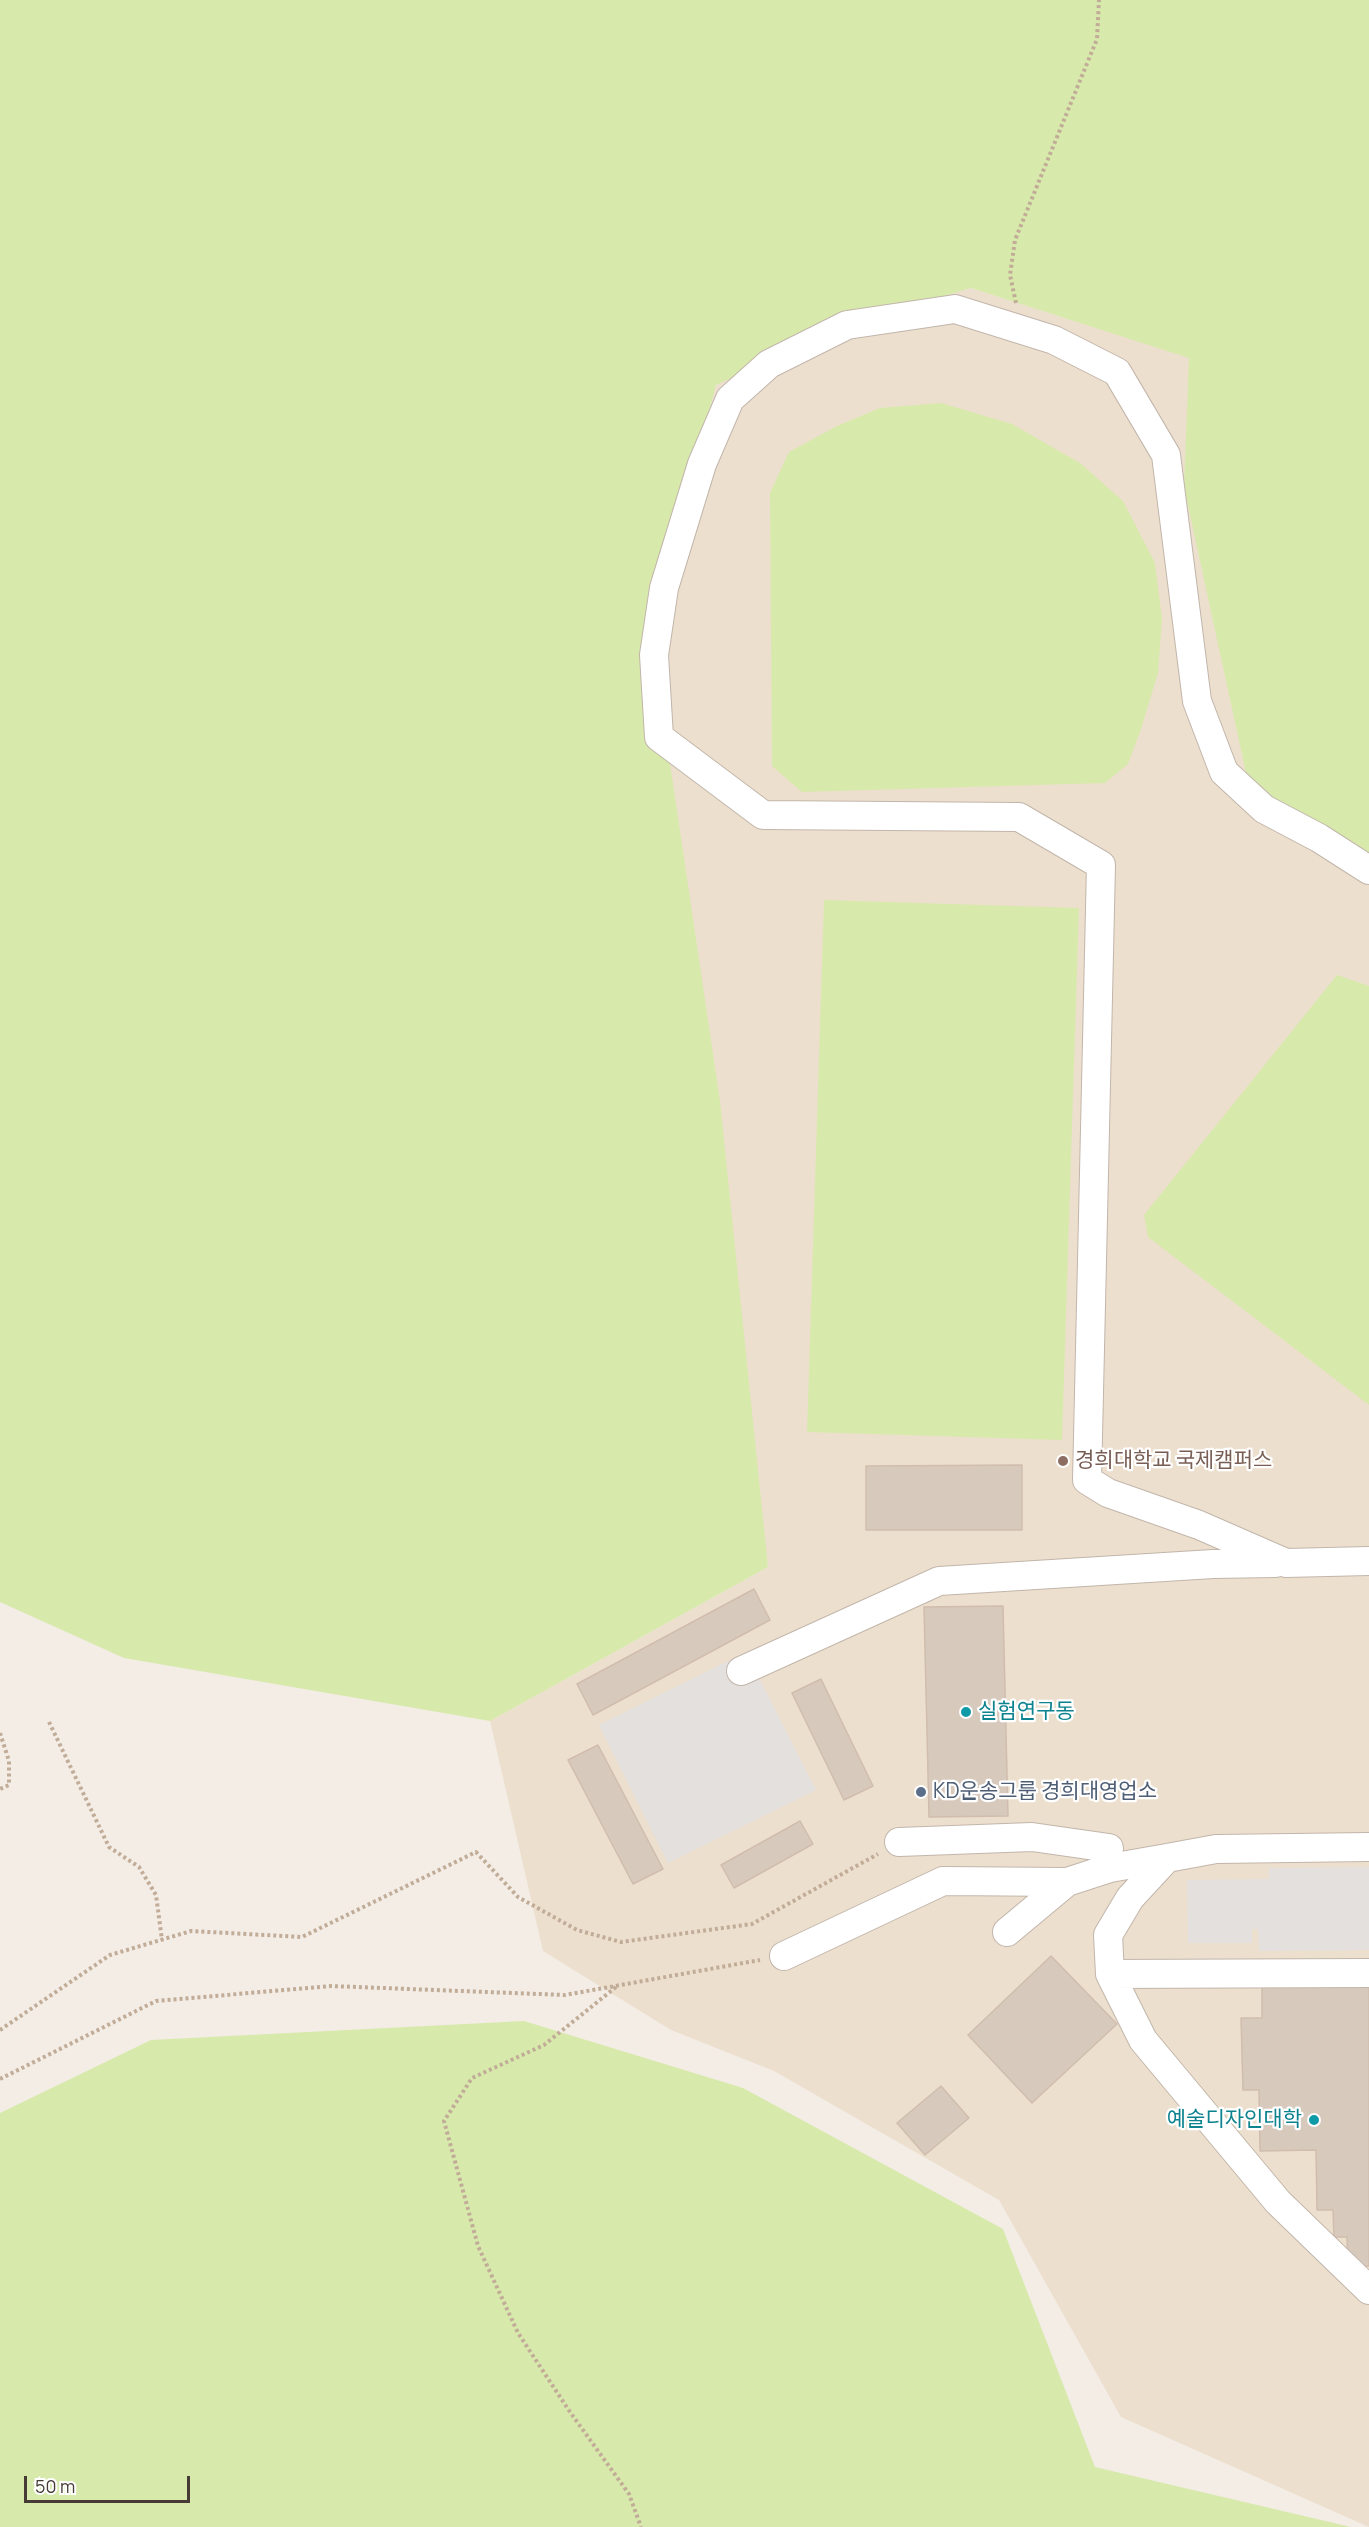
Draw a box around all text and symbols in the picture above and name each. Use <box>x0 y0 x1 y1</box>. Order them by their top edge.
place label: 경희대학교 국제캠퍼스 <box>1075 1448 1272 1474</box>
marker: 경희대학교 국제캠퍼스 <box>1056 1454 1070 1468</box>
place label: 실험연구동 <box>978 1699 1075 1725</box>
marker: 실험연구동 <box>959 1705 973 1719</box>
place label: KD운송그룹 경희대영업소 <box>933 1779 1157 1805</box>
marker: KD운송그룹 경희대영업소 <box>914 1785 928 1799</box>
place label: 예술디자인대학 <box>1167 2107 1302 2133</box>
marker: 예술디자인대학 <box>1307 2113 1321 2127</box>
scale bar <box>27 2464 194 2502</box>
text: 50 m <box>35 2474 75 2498</box>

